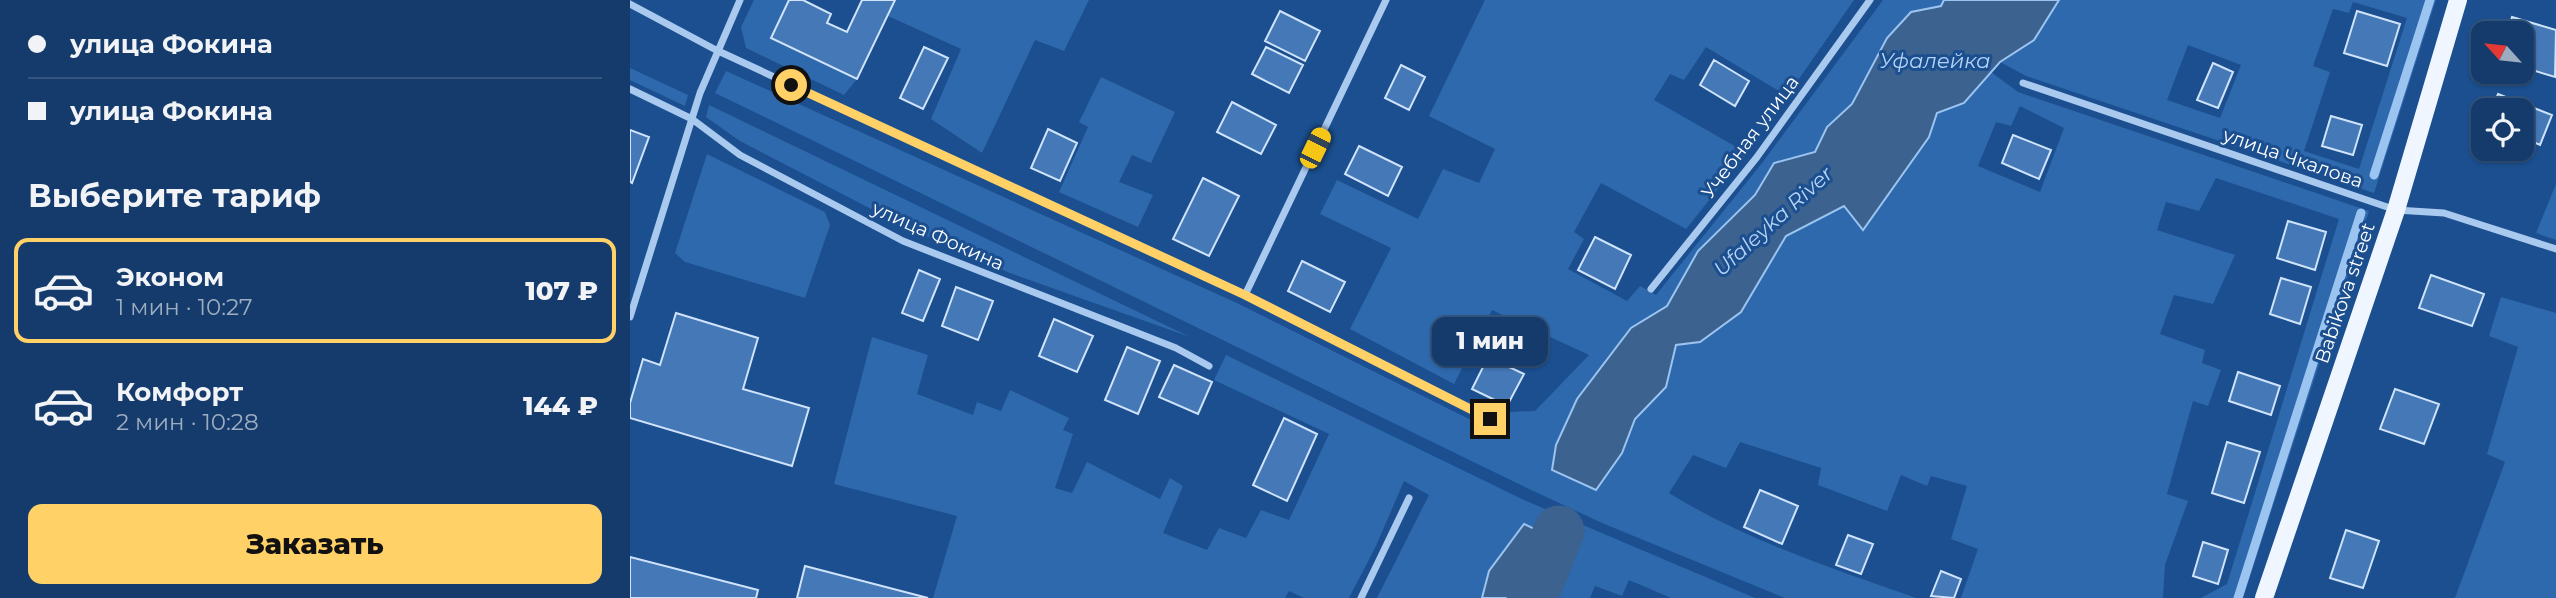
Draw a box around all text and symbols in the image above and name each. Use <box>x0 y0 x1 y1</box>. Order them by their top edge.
north arrow <box>2471 21 2534 84</box>
map controls <box>2471 21 2534 161</box>
text: улица Фокина <box>70 28 273 60</box>
water label: Уфалейка <box>1879 48 1991 73</box>
route start <box>775 69 807 101</box>
street label: Учебная улица <box>1696 71 1804 203</box>
text: улица Фокина <box>70 95 273 127</box>
button: locate <box>2471 98 2534 161</box>
street label: улица Чкалова <box>2219 123 2366 193</box>
car <box>1297 125 1334 171</box>
water label: Ufaleyka River <box>1708 161 1838 281</box>
text: Выберите тариф <box>28 176 321 215</box>
street label: улица Фокина <box>868 196 1007 275</box>
street label: Babikova street <box>2310 219 2380 366</box>
icon: car <box>32 259 95 322</box>
text: Эконом <box>116 261 224 293</box>
text: 107 ₽ <box>525 275 598 307</box>
text: 1 мин · 10:27 <box>116 293 253 321</box>
callout: 1 мин <box>1432 318 1548 366</box>
text: 1 мин <box>1456 327 1524 355</box>
icon: car <box>32 374 95 437</box>
text: Комфорт <box>116 376 243 408</box>
text: 144 ₽ <box>523 390 598 422</box>
route end <box>1474 403 1506 435</box>
text: 2 мин · 10:28 <box>116 408 259 436</box>
button: Заказать <box>28 504 602 584</box>

